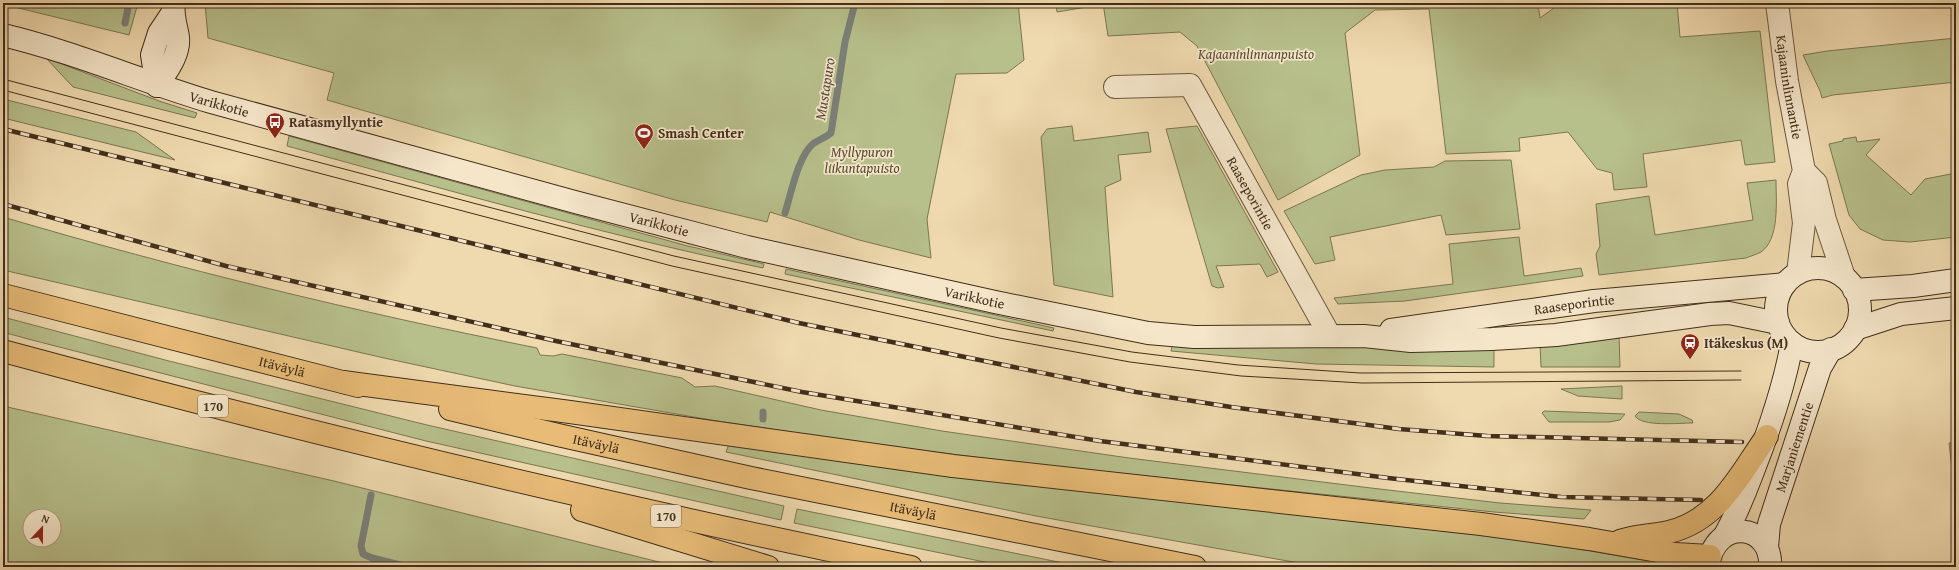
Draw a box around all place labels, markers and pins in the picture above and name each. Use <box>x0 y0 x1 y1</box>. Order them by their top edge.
bus stop icon: Ratasmyllyntie <box>264 111 286 139</box>
place label: Ratasmyllyntie <box>289 112 383 132</box>
sports icon: Smash Center <box>633 122 655 150</box>
place label: Smash Center <box>658 123 744 143</box>
station icon: Itäkeskus (M) <box>1679 332 1701 360</box>
place label: Itäkeskus (M) <box>1704 333 1789 353</box>

